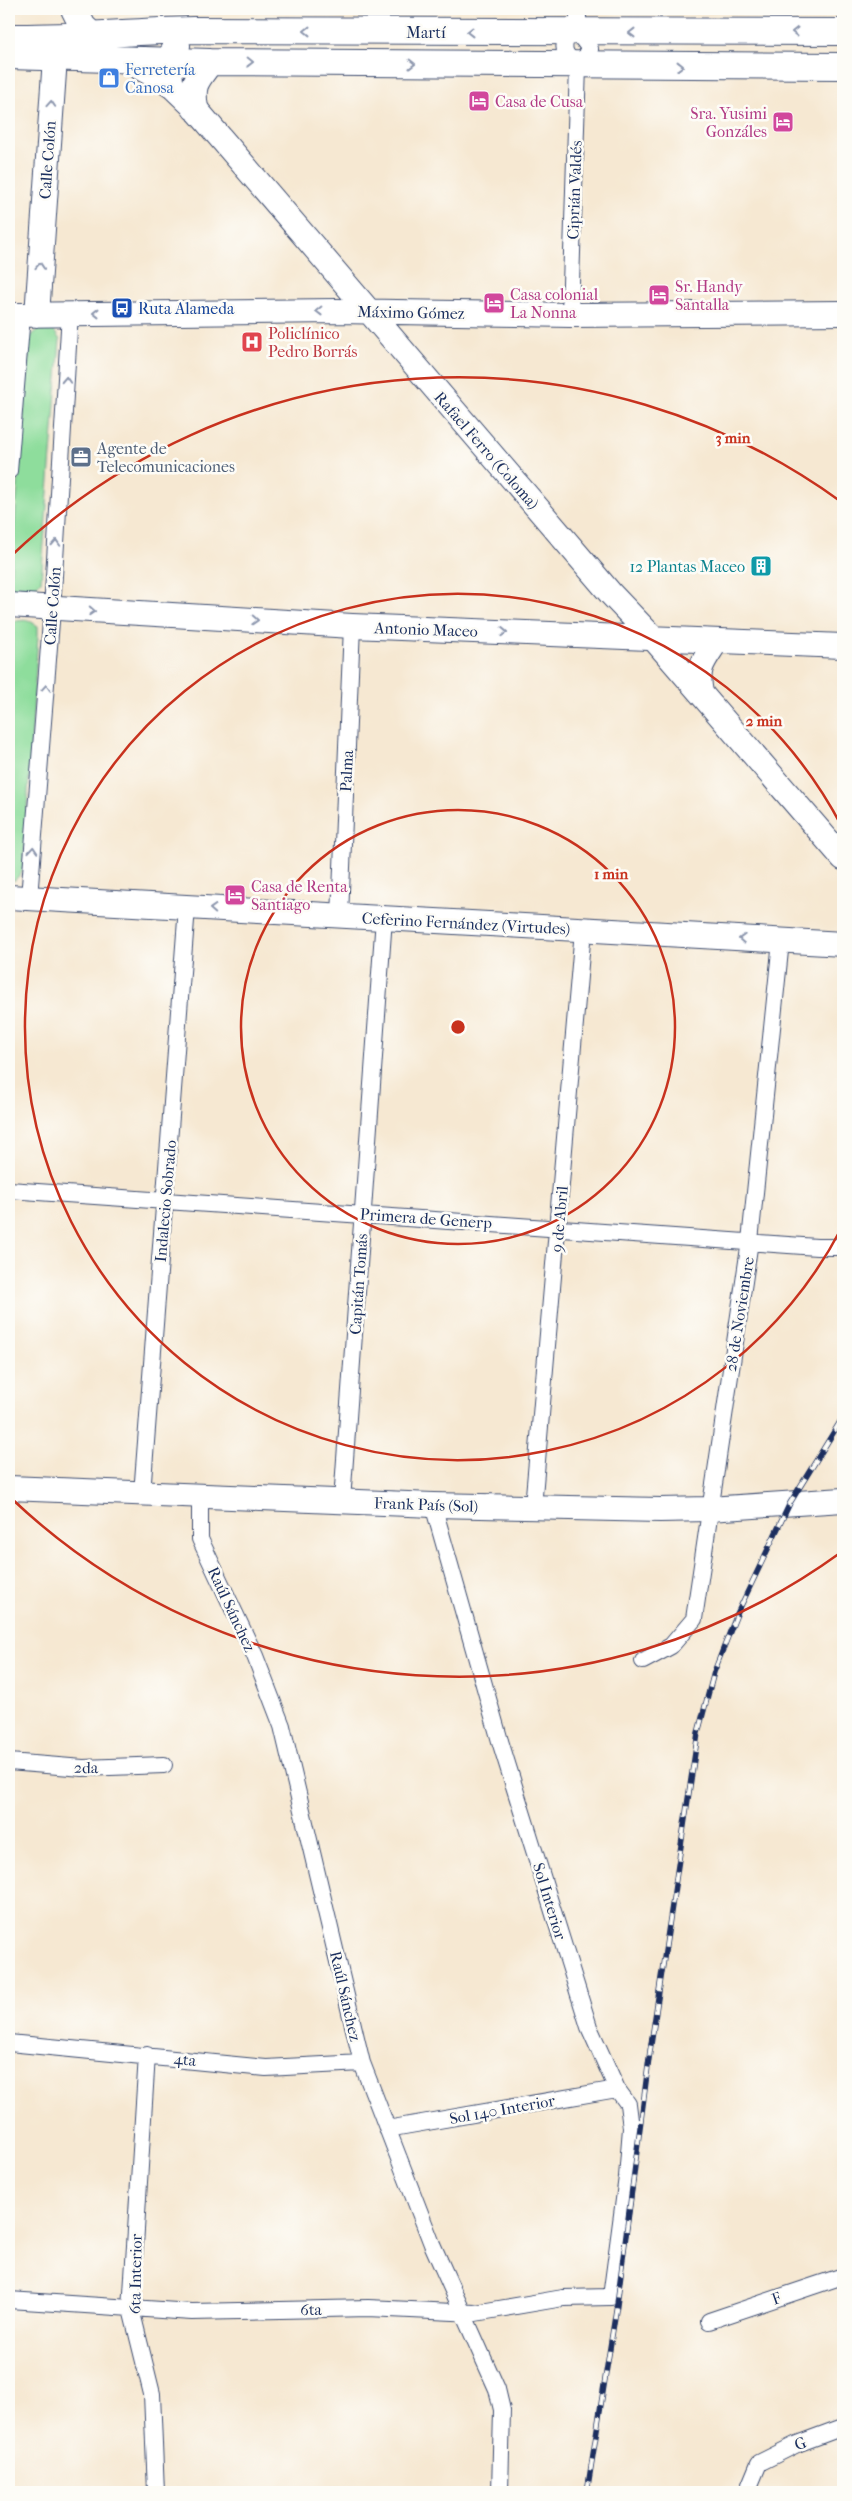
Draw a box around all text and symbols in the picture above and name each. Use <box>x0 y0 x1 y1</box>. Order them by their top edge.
street label: Martí <box>406 23 446 42</box>
one-way arrow <box>303 26 310 36</box>
one-way arrow <box>465 27 473 37</box>
one-way arrow <box>790 27 798 37</box>
one-way arrow <box>628 28 636 38</box>
one-way arrow <box>246 57 254 67</box>
one-way arrow <box>409 59 417 69</box>
place label: Ferretería Canosa <box>125 60 196 97</box>
one-way arrow <box>676 61 684 71</box>
shop icon: Ferretería Canosa <box>97 66 121 90</box>
hotel icon: Casa de Cusa <box>467 89 491 113</box>
place label: Casa de Cusa <box>495 92 584 111</box>
one-way arrow <box>45 100 56 108</box>
place label: Sra. Yusimi Gonzáles <box>690 104 767 141</box>
hotel icon: Sra. Yusimi Gonzáles <box>771 110 795 134</box>
street label: Calle Colón <box>35 119 60 200</box>
street label: Ciprián Valdés <box>563 140 586 240</box>
one-way arrow <box>35 262 46 270</box>
place label: Sr. Handy Santalla <box>675 277 743 314</box>
hotel icon: Sr. Handy Santalla <box>647 283 671 307</box>
place label: Casa colonial La Nonna <box>510 285 599 322</box>
hotel icon: Casa colonial La Nonna <box>482 291 506 315</box>
bus stop icon: Ruta Alameda <box>110 296 134 320</box>
place label: Ruta Alameda <box>138 299 235 318</box>
street label: Máximo Gómez <box>357 302 465 323</box>
one-way arrow <box>315 306 323 317</box>
one-way arrow <box>91 308 99 318</box>
place label: Policlínico Pedro Borrás <box>268 324 358 361</box>
hospital icon: Policlínico Pedro Borrás <box>240 330 264 354</box>
one-way arrow <box>60 376 71 384</box>
street label: Rafael Ferro (Coloma) <box>430 388 543 513</box>
text: 3 min <box>716 429 751 447</box>
place label: Agente de Telecomunicaciones <box>96 439 235 476</box>
office icon: Agente de Telecomunicaciones <box>69 445 93 469</box>
one-way arrow <box>50 538 61 546</box>
building icon: 12 Plantas Maceo <box>749 554 773 578</box>
place label: 12 Plantas Maceo <box>629 557 745 576</box>
street label: Calle Colón <box>40 565 65 646</box>
one-way arrow <box>89 606 97 617</box>
one-way arrow <box>251 615 259 626</box>
street label: Antonio Maceo <box>373 618 478 641</box>
one-way arrow <box>501 627 509 637</box>
one-way arrow <box>40 683 51 691</box>
text: 2 min <box>746 712 783 730</box>
street label: Palma <box>336 749 357 793</box>
one-way arrow <box>27 845 38 853</box>
text: 1 min <box>594 865 628 883</box>
place label: Casa de Renta Santiago <box>251 877 348 914</box>
hotel icon: Casa de Renta Santiago <box>223 883 247 907</box>
one-way arrow <box>209 903 217 914</box>
street label: Ceferino Fernández (Virtudes) <box>361 909 571 938</box>
one-way arrow <box>738 933 746 944</box>
centre of rings <box>449 1018 467 1036</box>
street label: Indalecio Sobrado <box>151 1139 180 1263</box>
street label: 9 de Abril <box>547 1185 572 1253</box>
street label: Primera de Generp <box>359 1204 493 1233</box>
street label: Capitán Tomás <box>345 1233 372 1335</box>
street label: 28 de Noviembre <box>721 1255 758 1373</box>
street label: Frank País (Sol) <box>374 1493 478 1516</box>
street label: Raúl Sánchez <box>204 1564 260 1655</box>
street label: 2da <box>74 1758 99 1777</box>
street label: Sol Interior <box>529 1860 570 1942</box>
street label: Raúl Sánchez <box>326 1949 365 2043</box>
street label: 4ta <box>173 2049 198 2070</box>
street label: Sol 140 Interior <box>448 2091 557 2128</box>
street label: 6ta Interior <box>125 2233 146 2314</box>
street label: F <box>769 2288 784 2309</box>
street label: 6ta <box>300 2300 323 2319</box>
street label: G <box>791 2433 809 2454</box>

